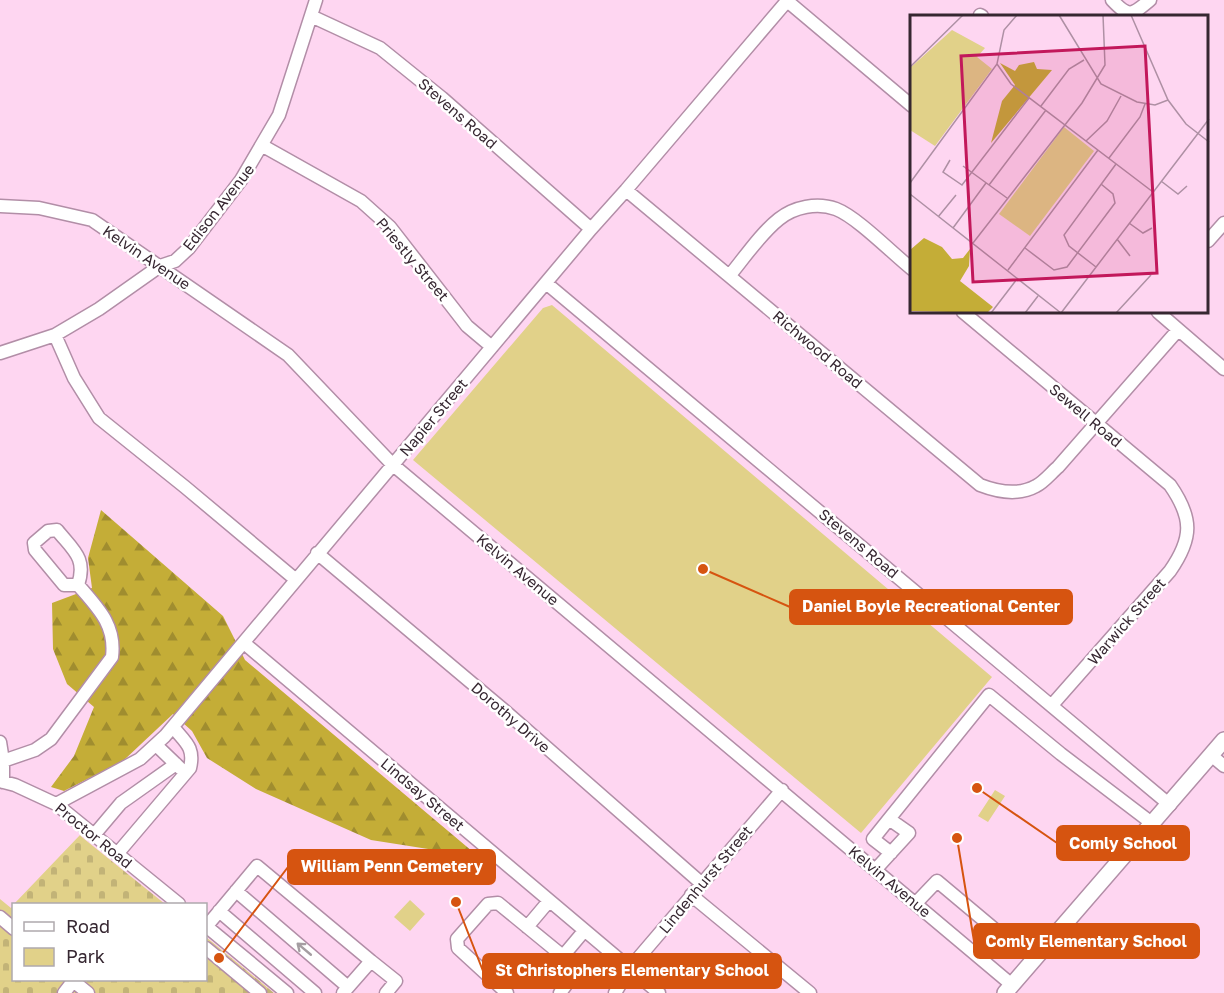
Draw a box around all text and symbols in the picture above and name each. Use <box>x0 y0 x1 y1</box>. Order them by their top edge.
inset map <box>910 15 1209 314</box>
street label: Stevens Road <box>415 74 501 152</box>
street label: Edison Avenue <box>179 160 258 254</box>
street label: Priestly Street <box>373 214 453 304</box>
street label: Kelvin Avenue <box>100 221 194 293</box>
street label: Richwood Road <box>770 306 866 392</box>
street label: Napier Street <box>395 375 471 459</box>
street label: Sewell Road <box>1046 380 1126 450</box>
street label: Stevens Road <box>816 505 902 581</box>
street label: Kelvin Avenue <box>473 529 563 609</box>
street label: Warwick Street <box>1083 574 1169 668</box>
callout: Daniel Boyle Recreational Center <box>790 590 1072 624</box>
text: Daniel Boyle Recreational Center <box>802 596 1060 616</box>
street label: Dorothy Drive <box>468 678 554 756</box>
street label: Lindsay Street <box>377 754 469 834</box>
street label: Proctor Road <box>52 798 136 872</box>
street label: Lindenhurst Street <box>655 821 755 937</box>
callout: Comly School <box>1057 826 1189 860</box>
text: Comly School <box>1069 833 1178 853</box>
street label: Kelvin Avenue <box>845 841 935 921</box>
callout: William Penn Cemetery <box>288 850 495 884</box>
text: William Penn Cemetery <box>301 856 484 876</box>
legend <box>12 903 207 981</box>
text: Road <box>66 915 110 937</box>
callout: Comly Elementary School <box>974 924 1199 958</box>
text: Comly Elementary School <box>985 931 1187 951</box>
one-way arrow <box>297 942 312 956</box>
text: Park <box>66 945 105 967</box>
callout: St Christophers Elementary School <box>483 954 781 988</box>
text: St Christophers Elementary School <box>495 960 769 980</box>

